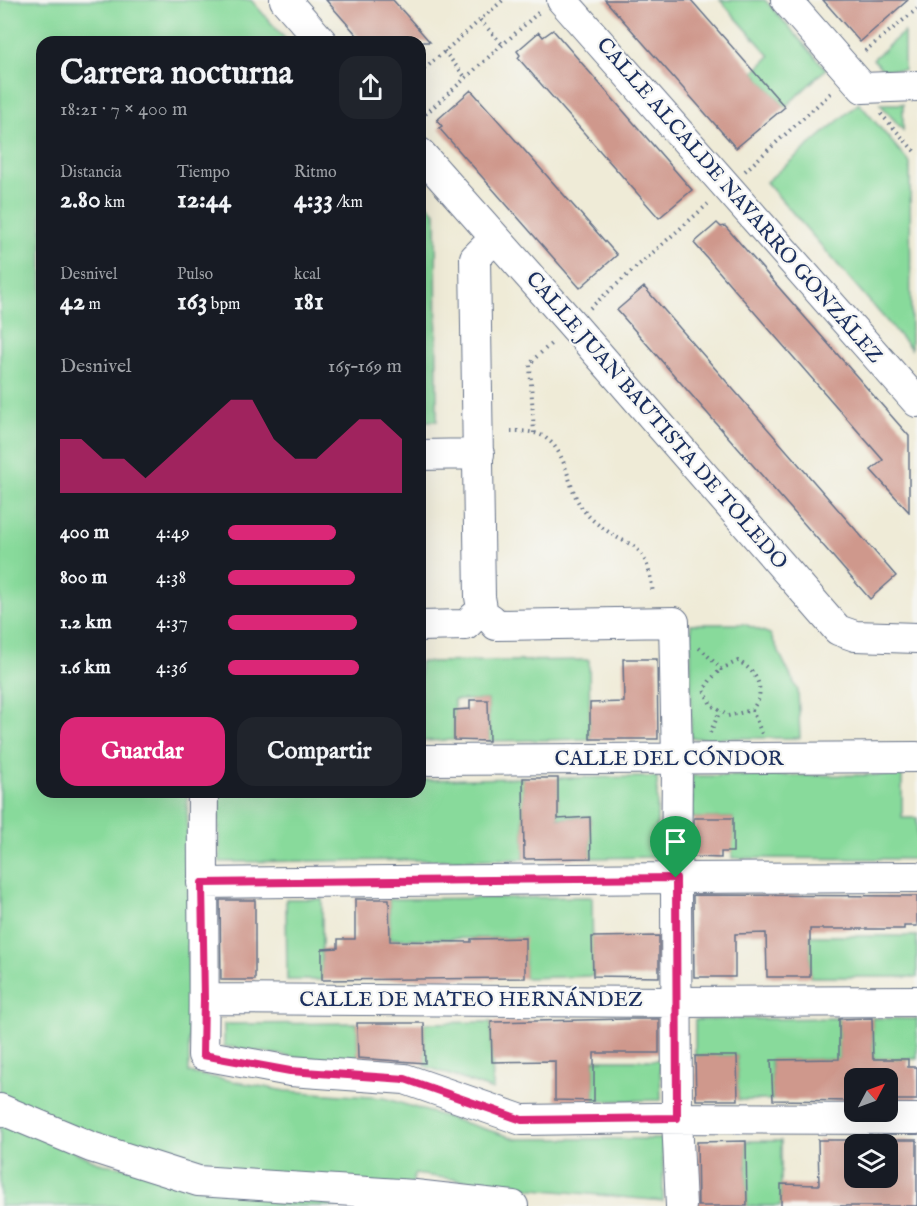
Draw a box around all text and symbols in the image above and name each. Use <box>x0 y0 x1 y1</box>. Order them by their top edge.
street label: CALLE ALCALDE NAVARRO GONZÁLEZ <box>590 32 889 370</box>
text: Carrera nocturna <box>60 53 293 95</box>
button: share <box>339 56 402 119</box>
text: 18:21 · 7 × 400 m <box>60 97 187 122</box>
text: Distancia <box>60 163 122 183</box>
text: Tiempo <box>177 163 230 183</box>
text: Ritmo <box>294 163 337 183</box>
text: 2.80 <box>60 183 101 216</box>
text: 12:44 <box>177 183 231 216</box>
text: 4:33 <box>294 183 333 216</box>
text: km <box>101 193 125 213</box>
text: /km <box>333 193 363 213</box>
text: Desnivel <box>60 265 117 285</box>
text: Pulso <box>177 265 213 285</box>
text: kcal <box>294 265 321 285</box>
street label: CALLE JUAN BAUTISTA DE TOLEDO <box>519 266 793 576</box>
text: 42 <box>60 285 85 318</box>
text: 163 <box>177 285 207 318</box>
text: 181 <box>294 285 324 318</box>
text: m <box>85 295 101 315</box>
text: bpm <box>207 295 240 315</box>
text: Desnivel <box>60 354 132 379</box>
text: 165–169 m <box>328 354 402 379</box>
text: 400 m <box>60 520 109 545</box>
text: 4:49 <box>156 520 190 545</box>
text: 800 m <box>60 565 107 590</box>
text: 4:38 <box>156 565 186 590</box>
text: 1.2 km <box>60 610 112 635</box>
text: 4:37 <box>156 610 188 635</box>
text: 1.6 km <box>60 655 111 680</box>
text: 4:36 <box>156 655 187 680</box>
button: Guardar <box>60 717 225 786</box>
button: Compartir <box>237 717 402 786</box>
street label: CALLE DEL CÓNDOR <box>555 745 785 773</box>
pin <box>650 816 701 878</box>
icon: arrive <box>659 825 692 858</box>
street label: CALLE DE MATEO HERNÁNDEZ <box>299 986 643 1014</box>
north arrow <box>844 1068 898 1122</box>
map controls <box>844 1068 898 1188</box>
button: layers <box>844 1134 898 1188</box>

